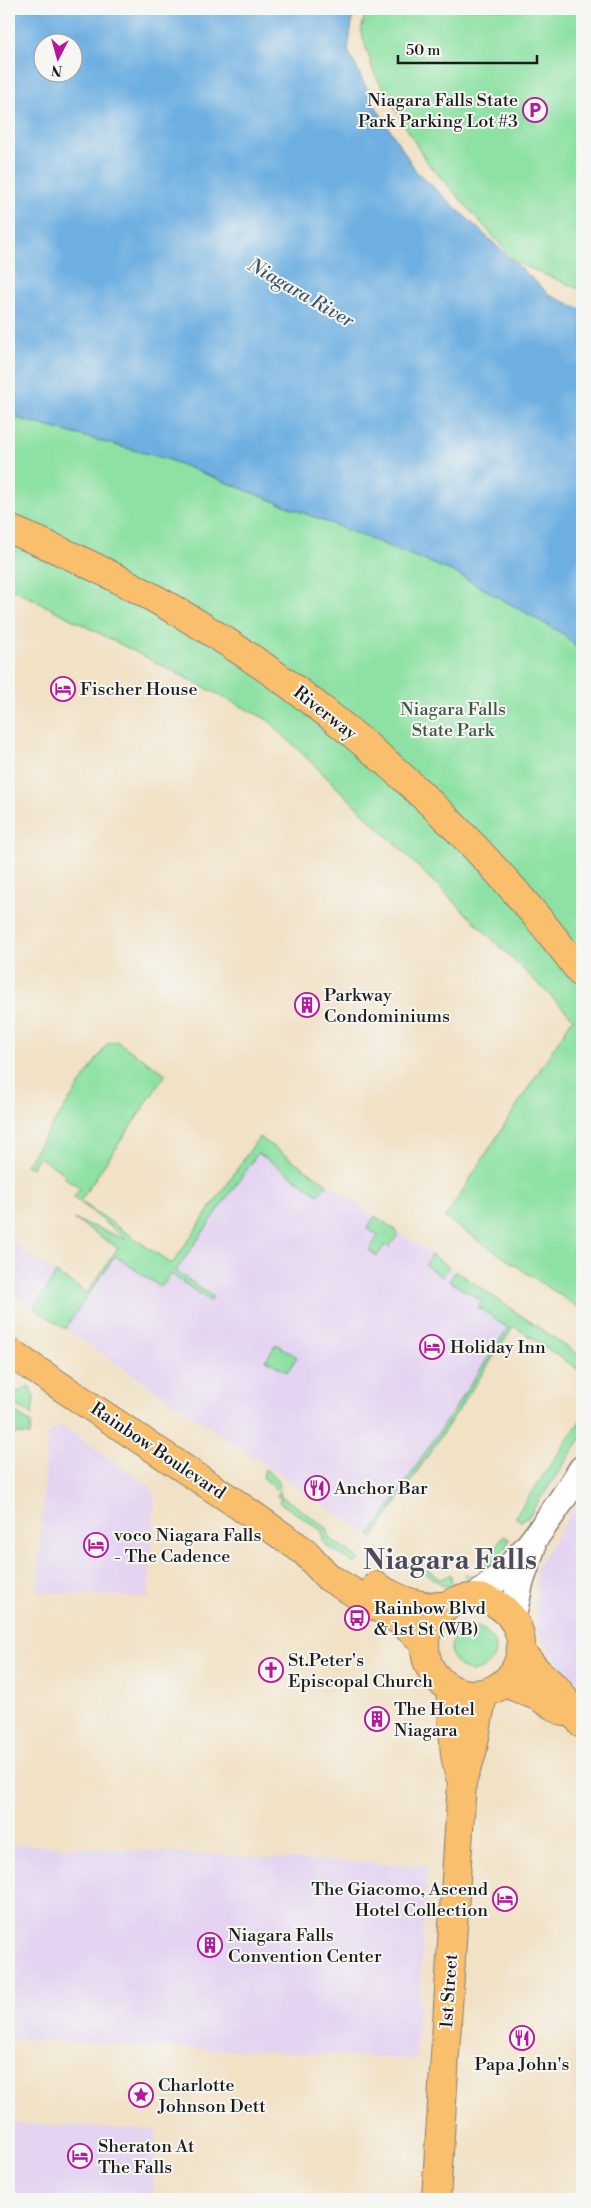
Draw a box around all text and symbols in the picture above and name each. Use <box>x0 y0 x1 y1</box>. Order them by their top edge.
north arrow <box>32 32 82 82</box>
scale bar <box>398 32 537 64</box>
text: 50 m <box>406 41 440 60</box>
text: N <box>50 60 63 79</box>
place label: Niagara Falls State Park Parking Lot #3 <box>358 89 518 133</box>
parking icon: Niagara Falls State Park Parking Lot #3 <box>522 97 548 123</box>
water label: Niagara River <box>243 252 359 333</box>
hotel icon: Fischer House <box>50 676 76 702</box>
place label: Fischer House <box>80 678 197 701</box>
street label: Riverway <box>288 681 362 745</box>
park label: Niagara Falls State Park <box>400 698 506 742</box>
place label: Parkway Condominiums <box>324 984 450 1028</box>
building icon: Parkway Condominiums <box>294 992 320 1018</box>
hotel icon: Holiday Inn <box>419 1334 445 1360</box>
place label: Holiday Inn <box>450 1336 546 1359</box>
street label: Rainbow Boulevard <box>86 1397 231 1505</box>
restaurant icon: Anchor Bar <box>304 1475 330 1501</box>
place label: Anchor Bar <box>333 1477 428 1500</box>
place label: voco Niagara Falls - The Cadence <box>113 1524 261 1568</box>
hotel icon: voco Niagara Falls - The Cadence <box>83 1532 109 1558</box>
district label: Niagara Falls <box>363 1543 537 1578</box>
place label: Rainbow Blvd & 1st St (WB) <box>374 1597 487 1641</box>
bus stop icon: Rainbow Blvd & 1st St (WB) <box>344 1605 370 1631</box>
place label: St.Peter's Episcopal Church <box>288 1649 433 1693</box>
church icon: St.Peter's Episcopal Church <box>258 1657 284 1683</box>
place label: The Hotel Niagara <box>394 1698 476 1742</box>
building icon: The Hotel Niagara <box>364 1706 390 1732</box>
place label: The Giacomo, Ascend Hotel Collection <box>311 1878 489 1922</box>
hotel icon: The Giacomo, Ascend Hotel Collection <box>492 1886 518 1912</box>
place label: Niagara Falls Convention Center <box>228 1924 382 1968</box>
building icon: Niagara Falls Convention Center <box>197 1932 223 1958</box>
street label: 1st Street <box>435 1952 463 2029</box>
restaurant icon: Papa John's <box>509 2025 535 2051</box>
place label: Papa John's <box>475 2053 570 2076</box>
place label: Charlotte Johnson Dett <box>157 2074 266 2118</box>
place icon: Charlotte Johnson Dett <box>128 2082 154 2108</box>
place label: Sheraton At The Falls <box>98 2135 195 2179</box>
hotel icon: Sheraton At The Falls <box>67 2143 93 2169</box>

